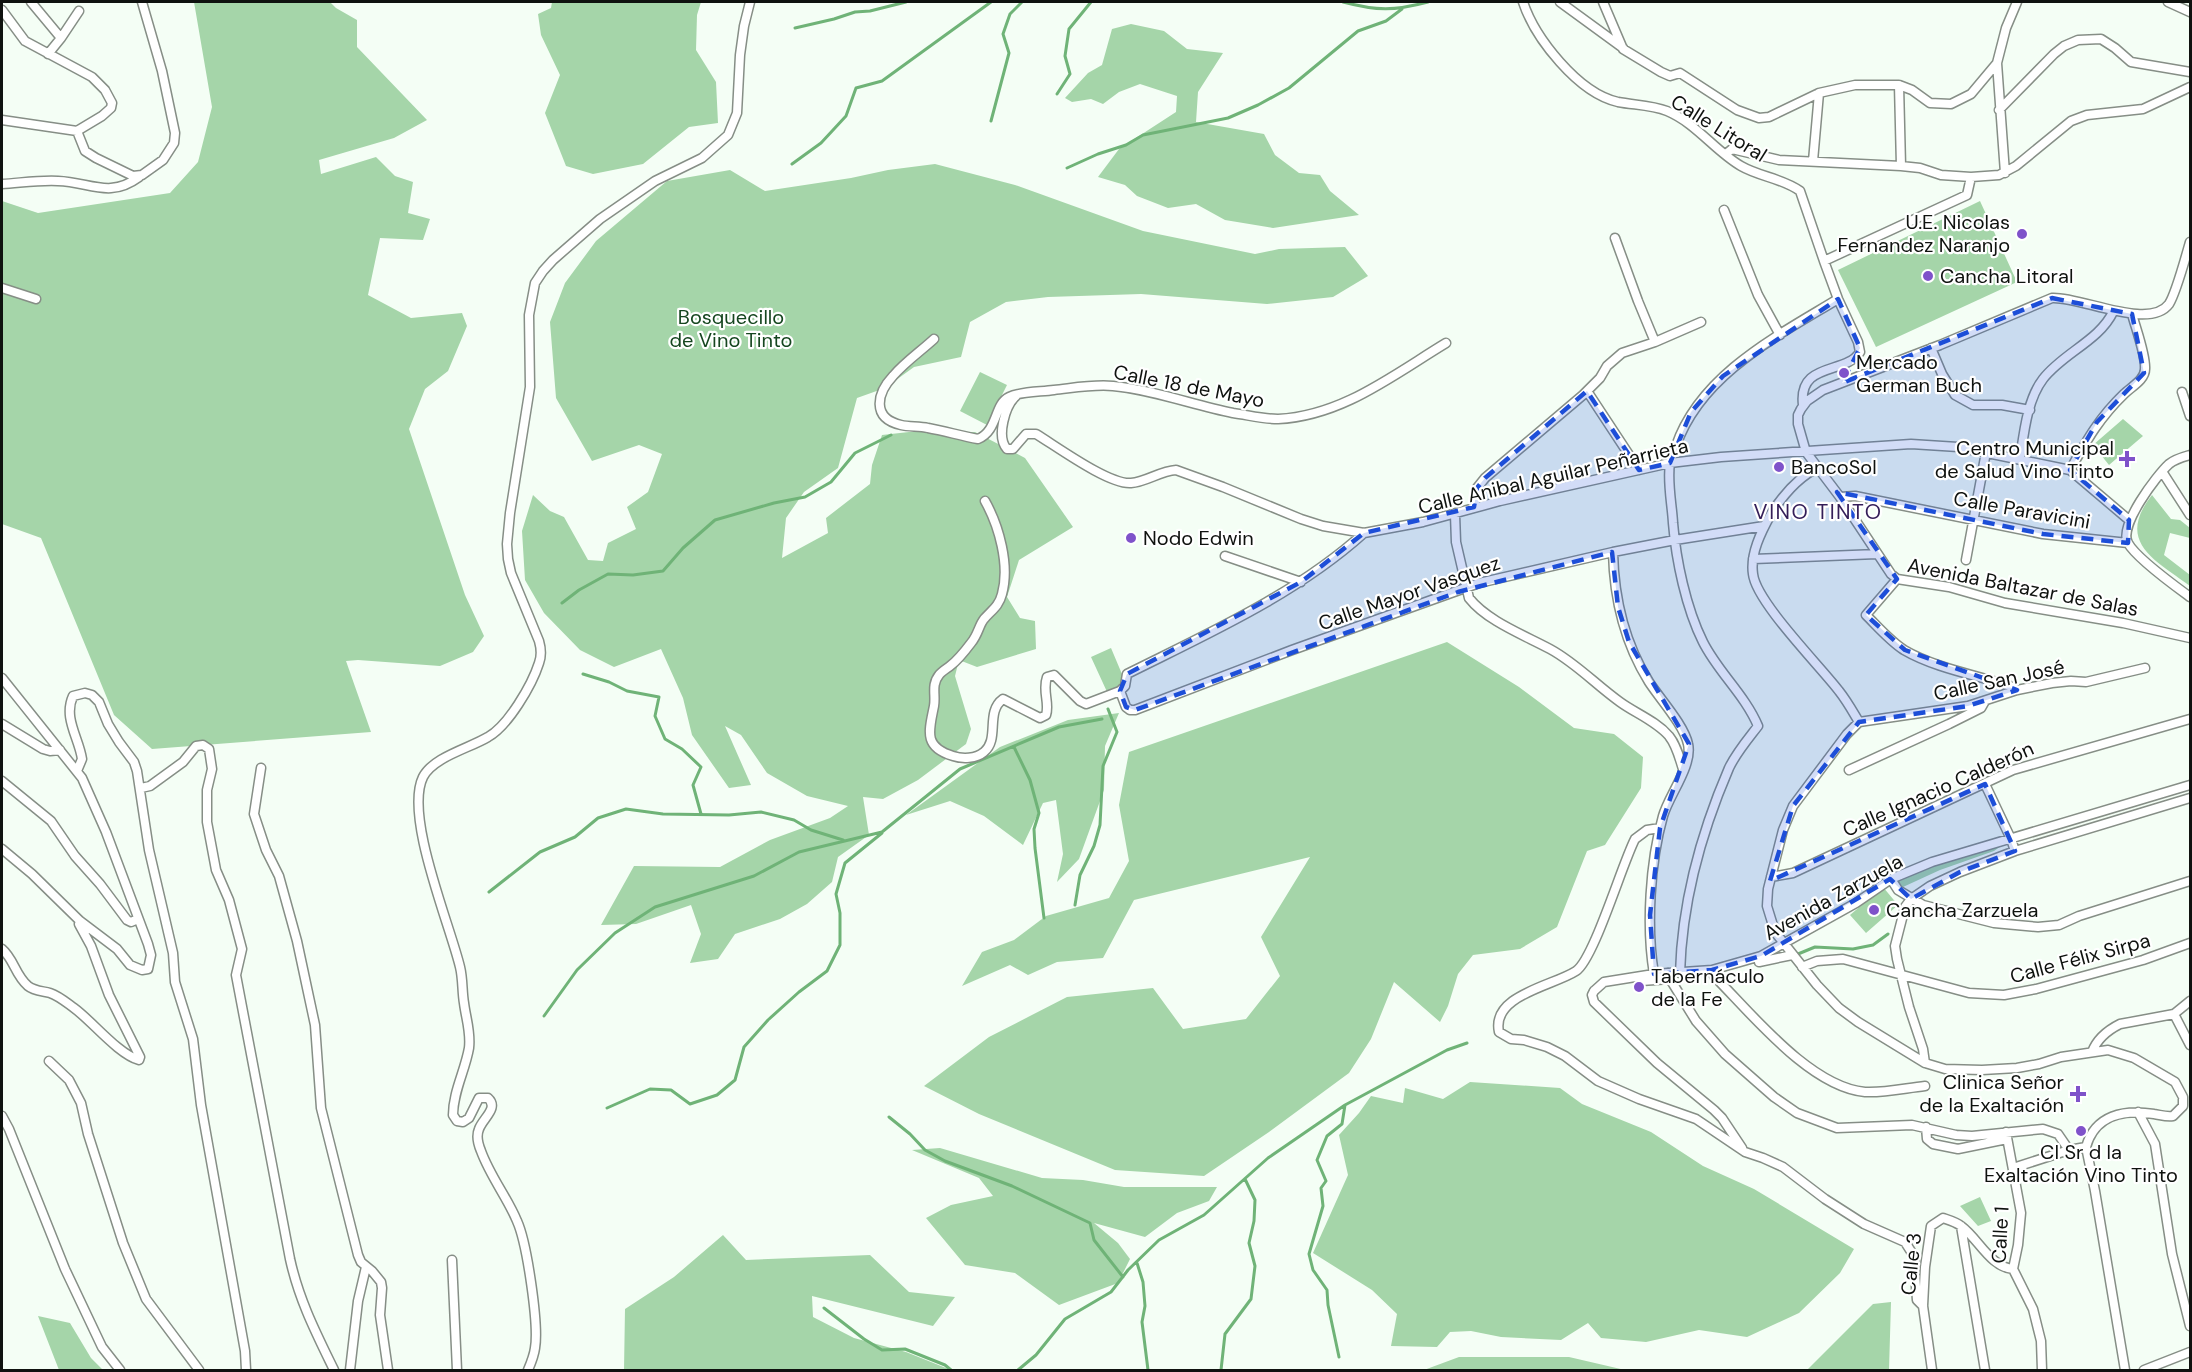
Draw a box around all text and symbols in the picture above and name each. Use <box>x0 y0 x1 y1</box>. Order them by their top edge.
street label: Calle Litoral <box>1666 88 1772 168</box>
place label: U.E. Nicolas Fernandez Naranjo <box>1838 209 2010 258</box>
marker: U.E. Nicolas Fernandez Naranjo <box>2015 227 2029 241</box>
place label: Cancha Litoral <box>1940 263 2073 289</box>
marker: Cancha Litoral <box>1921 269 1935 283</box>
park label: Bosquecillo de Vino Tinto <box>670 304 792 353</box>
place label: Mercado German Buch <box>1856 349 1982 398</box>
street label: Calle 18 de Mayo <box>1111 359 1267 413</box>
marker: Mercado German Buch <box>1837 366 1851 380</box>
street label: Calle Anibal Aguilar Peñarrieta <box>1415 432 1691 520</box>
place label: Centro Municipal de Salud Vino Tinto <box>1935 435 2114 484</box>
marker: Centro Municipal de Salud Vino Tinto <box>2118 450 2136 468</box>
place label: BancoSol <box>1791 454 1877 480</box>
marker: BancoSol <box>1772 460 1786 474</box>
street label: Calle Paravicini <box>1951 485 2093 535</box>
district label: VINO TINTO <box>1754 498 1882 526</box>
place label: Nodo Edwin <box>1143 525 1254 551</box>
marker: Nodo Edwin <box>1124 531 1138 545</box>
street label: Calle Mayor Vasquez <box>1315 550 1503 636</box>
street label: Avenida Baltazar de Salas <box>1905 552 2141 622</box>
street label: Calle San José <box>1931 653 2067 707</box>
street label: Calle Ignacio Calderón <box>1838 735 2038 843</box>
street label: Avenida Zarzuela <box>1759 848 1907 946</box>
place label: Cancha Zarzuela <box>1886 897 2038 923</box>
marker: Cancha Zarzuela <box>1867 903 1881 917</box>
street label: Calle Félix Sirpa <box>2007 927 2153 989</box>
place label: Tabernáculo de la Fe <box>1651 963 1764 1012</box>
marker: Tabernáculo de la Fe <box>1632 980 1646 994</box>
place label: Clinica Señor de la Exaltación <box>1919 1069 2064 1118</box>
marker: Clinica Señor de la Exaltación <box>2069 1085 2087 1103</box>
marker: CI Sr d la Exaltación Vino Tinto <box>2074 1124 2088 1138</box>
place label: CI Sr d la Exaltación Vino Tinto <box>1984 1139 2178 1188</box>
street label: Calle 1 <box>1986 1206 2014 1264</box>
street label: Calle 3 <box>1895 1231 1927 1297</box>

